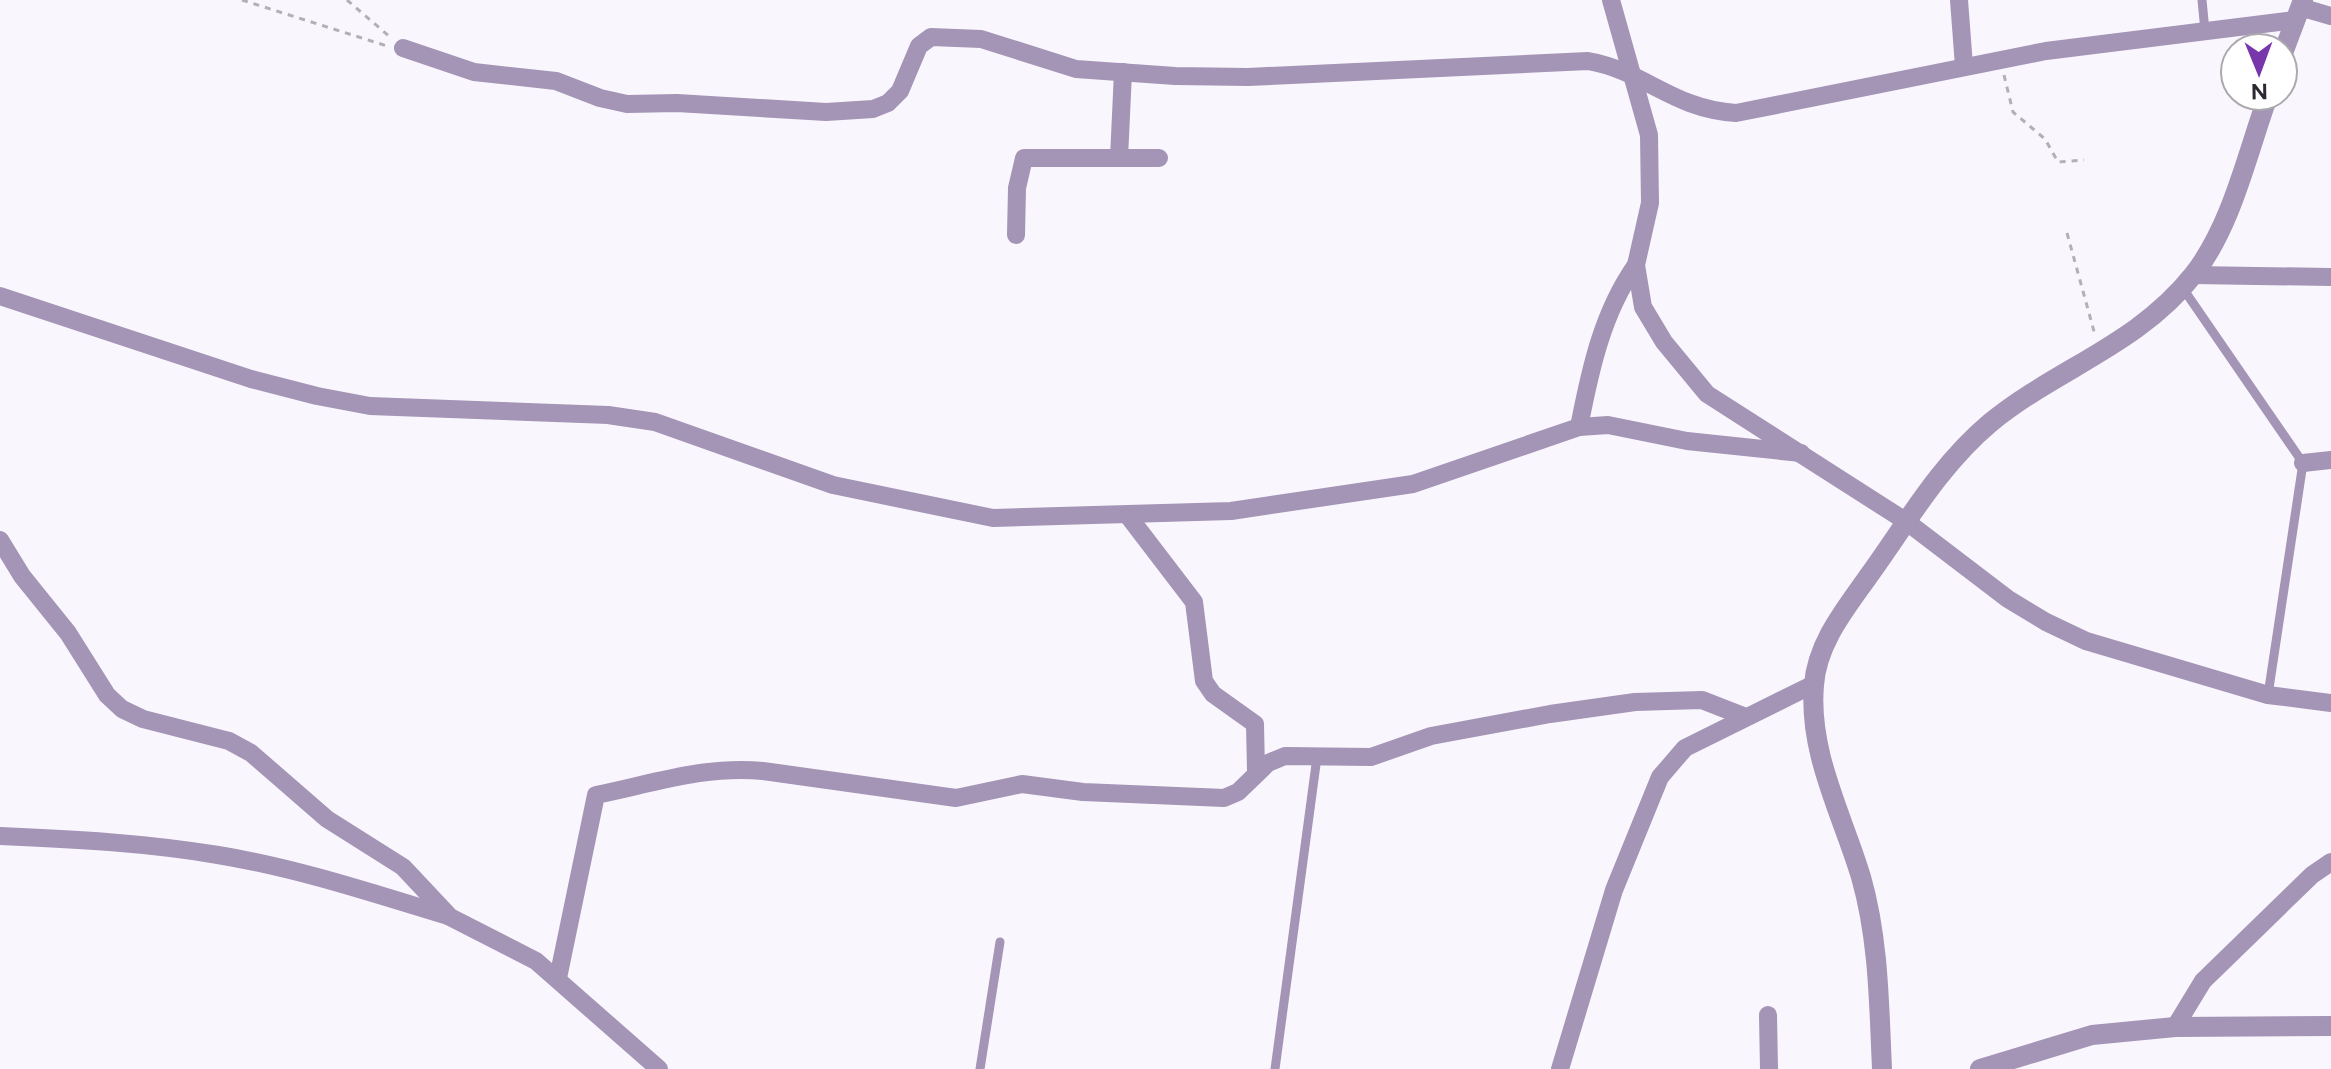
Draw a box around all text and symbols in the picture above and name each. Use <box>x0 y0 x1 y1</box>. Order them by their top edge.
north arrow <box>2219 32 2299 112</box>
text: N <box>2251 78 2268 105</box>

